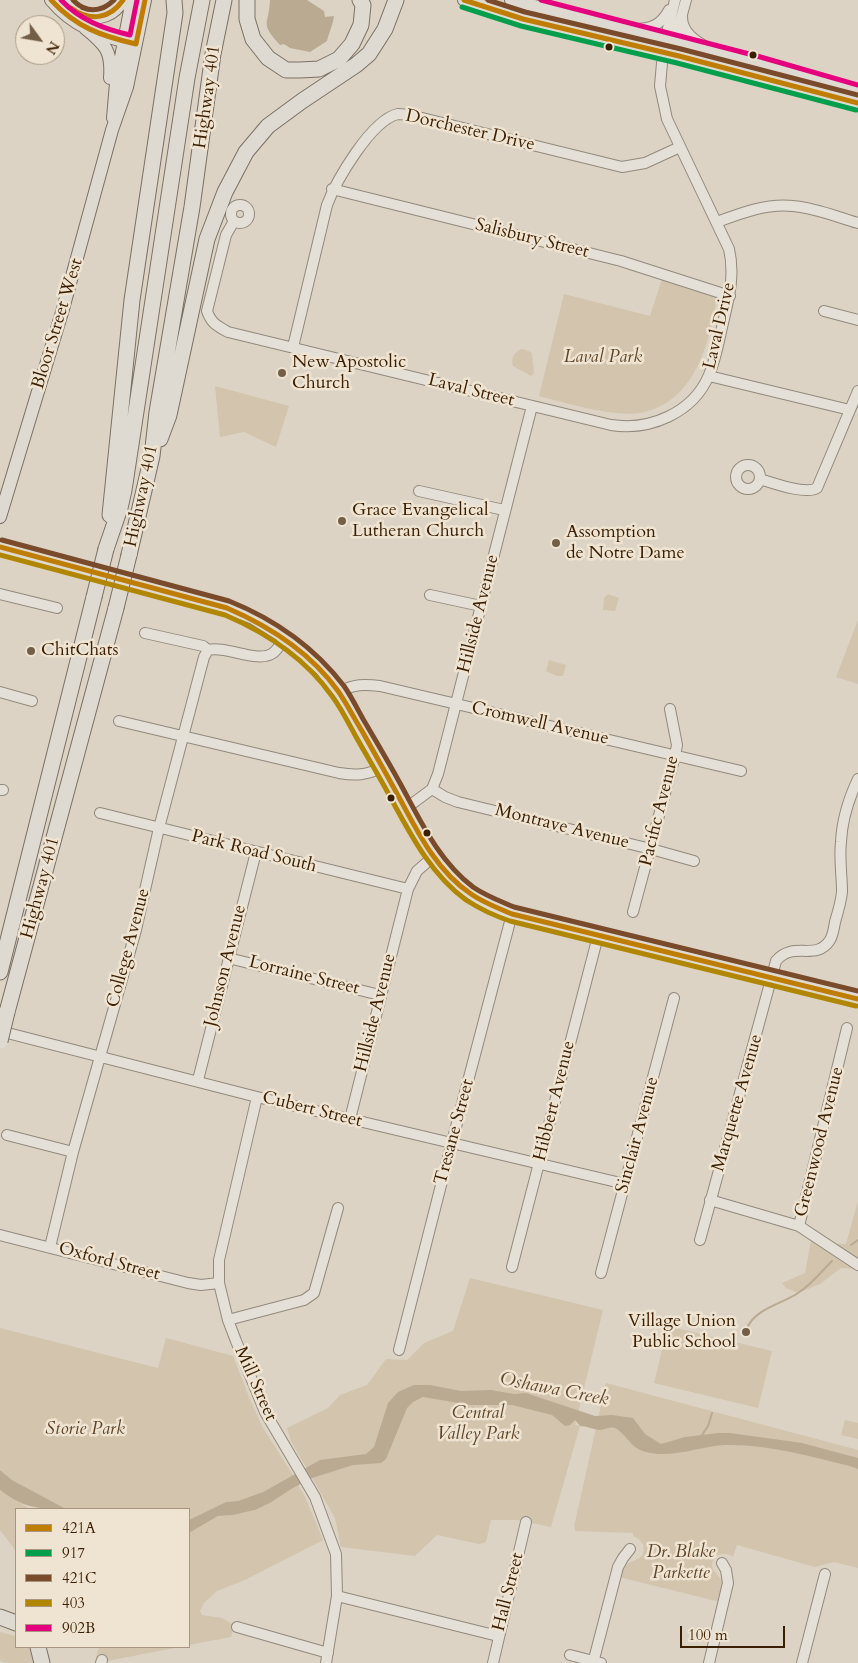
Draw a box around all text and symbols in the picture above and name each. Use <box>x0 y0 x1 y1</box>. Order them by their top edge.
north arrow <box>15 15 65 65</box>
text: N <box>41 37 64 58</box>
unlabelled marker <box>604 42 614 52</box>
street label: Highway 401 <box>190 44 226 150</box>
unlabelled marker <box>748 50 758 60</box>
street label: Dorchester Drive <box>403 106 537 156</box>
street label: Salisbury Street <box>473 214 591 264</box>
street label: Bloor Street West <box>28 256 88 392</box>
street label: Laval Drive <box>700 280 740 372</box>
park label: Laval Park <box>564 347 642 369</box>
place label: New Apostolic Church <box>292 352 406 394</box>
marker: New Apostolic Church <box>276 367 288 379</box>
street label: Laval Street <box>426 370 516 412</box>
street label: Highway 401 <box>121 443 163 549</box>
place label: Grace Evangelical Lutheran Church <box>352 500 489 542</box>
marker: Grace Evangelical Lutheran Church <box>336 515 348 527</box>
place label: Assomption de Notre Dame <box>566 522 685 564</box>
marker: Assomption de Notre Dame <box>550 537 562 549</box>
street label: Hillside Avenue <box>454 553 504 675</box>
place label: ChitChats <box>41 640 119 662</box>
marker: ChitChats <box>25 645 37 657</box>
street label: Cromwell Avenue <box>469 698 611 750</box>
street label: Pacific Avenue <box>636 753 684 869</box>
unlabelled marker <box>386 793 396 803</box>
street label: Montrave Avenue <box>493 800 631 854</box>
street label: Park Road South <box>189 826 319 878</box>
unlabelled marker <box>422 828 432 838</box>
street label: Highway 401 <box>17 835 65 941</box>
street label: College Avenue <box>103 886 155 1010</box>
street label: Johnson Avenue <box>200 903 252 1029</box>
street label: Lorraine Street <box>247 952 361 1000</box>
street label: Hillside Avenue <box>351 952 401 1074</box>
street label: Marquette Avenue <box>708 1032 768 1174</box>
street label: Hibbert Avenue <box>530 1039 580 1163</box>
street label: Greenwood Avenue <box>791 1065 849 1219</box>
street label: Sinclair Avenue <box>612 1074 664 1196</box>
street label: Tresane Street <box>431 1077 479 1187</box>
street label: Cubert Street <box>260 1087 364 1133</box>
street label: Oxford Street <box>56 1238 162 1286</box>
place label: Village Union Public School <box>628 1311 736 1354</box>
marker: Village Union Public School <box>740 1326 752 1338</box>
street label: Mill Street <box>229 1343 281 1425</box>
water label: Oshawa Creek <box>498 1368 610 1412</box>
park label: Central Valley Park <box>437 1403 519 1446</box>
park label: Storie Park <box>45 1419 125 1441</box>
legend <box>15 1508 190 1648</box>
text: 421A <box>62 1518 96 1538</box>
park label: Dr. Blake Parkette <box>647 1542 715 1585</box>
text: 917 <box>62 1543 85 1563</box>
street label: Hall Street <box>489 1551 529 1633</box>
text: 421C <box>62 1568 97 1588</box>
text: 403 <box>62 1593 85 1613</box>
scale bar <box>683 1616 788 1648</box>
text: 902B <box>62 1618 95 1638</box>
text: 100 m <box>688 1625 728 1645</box>

